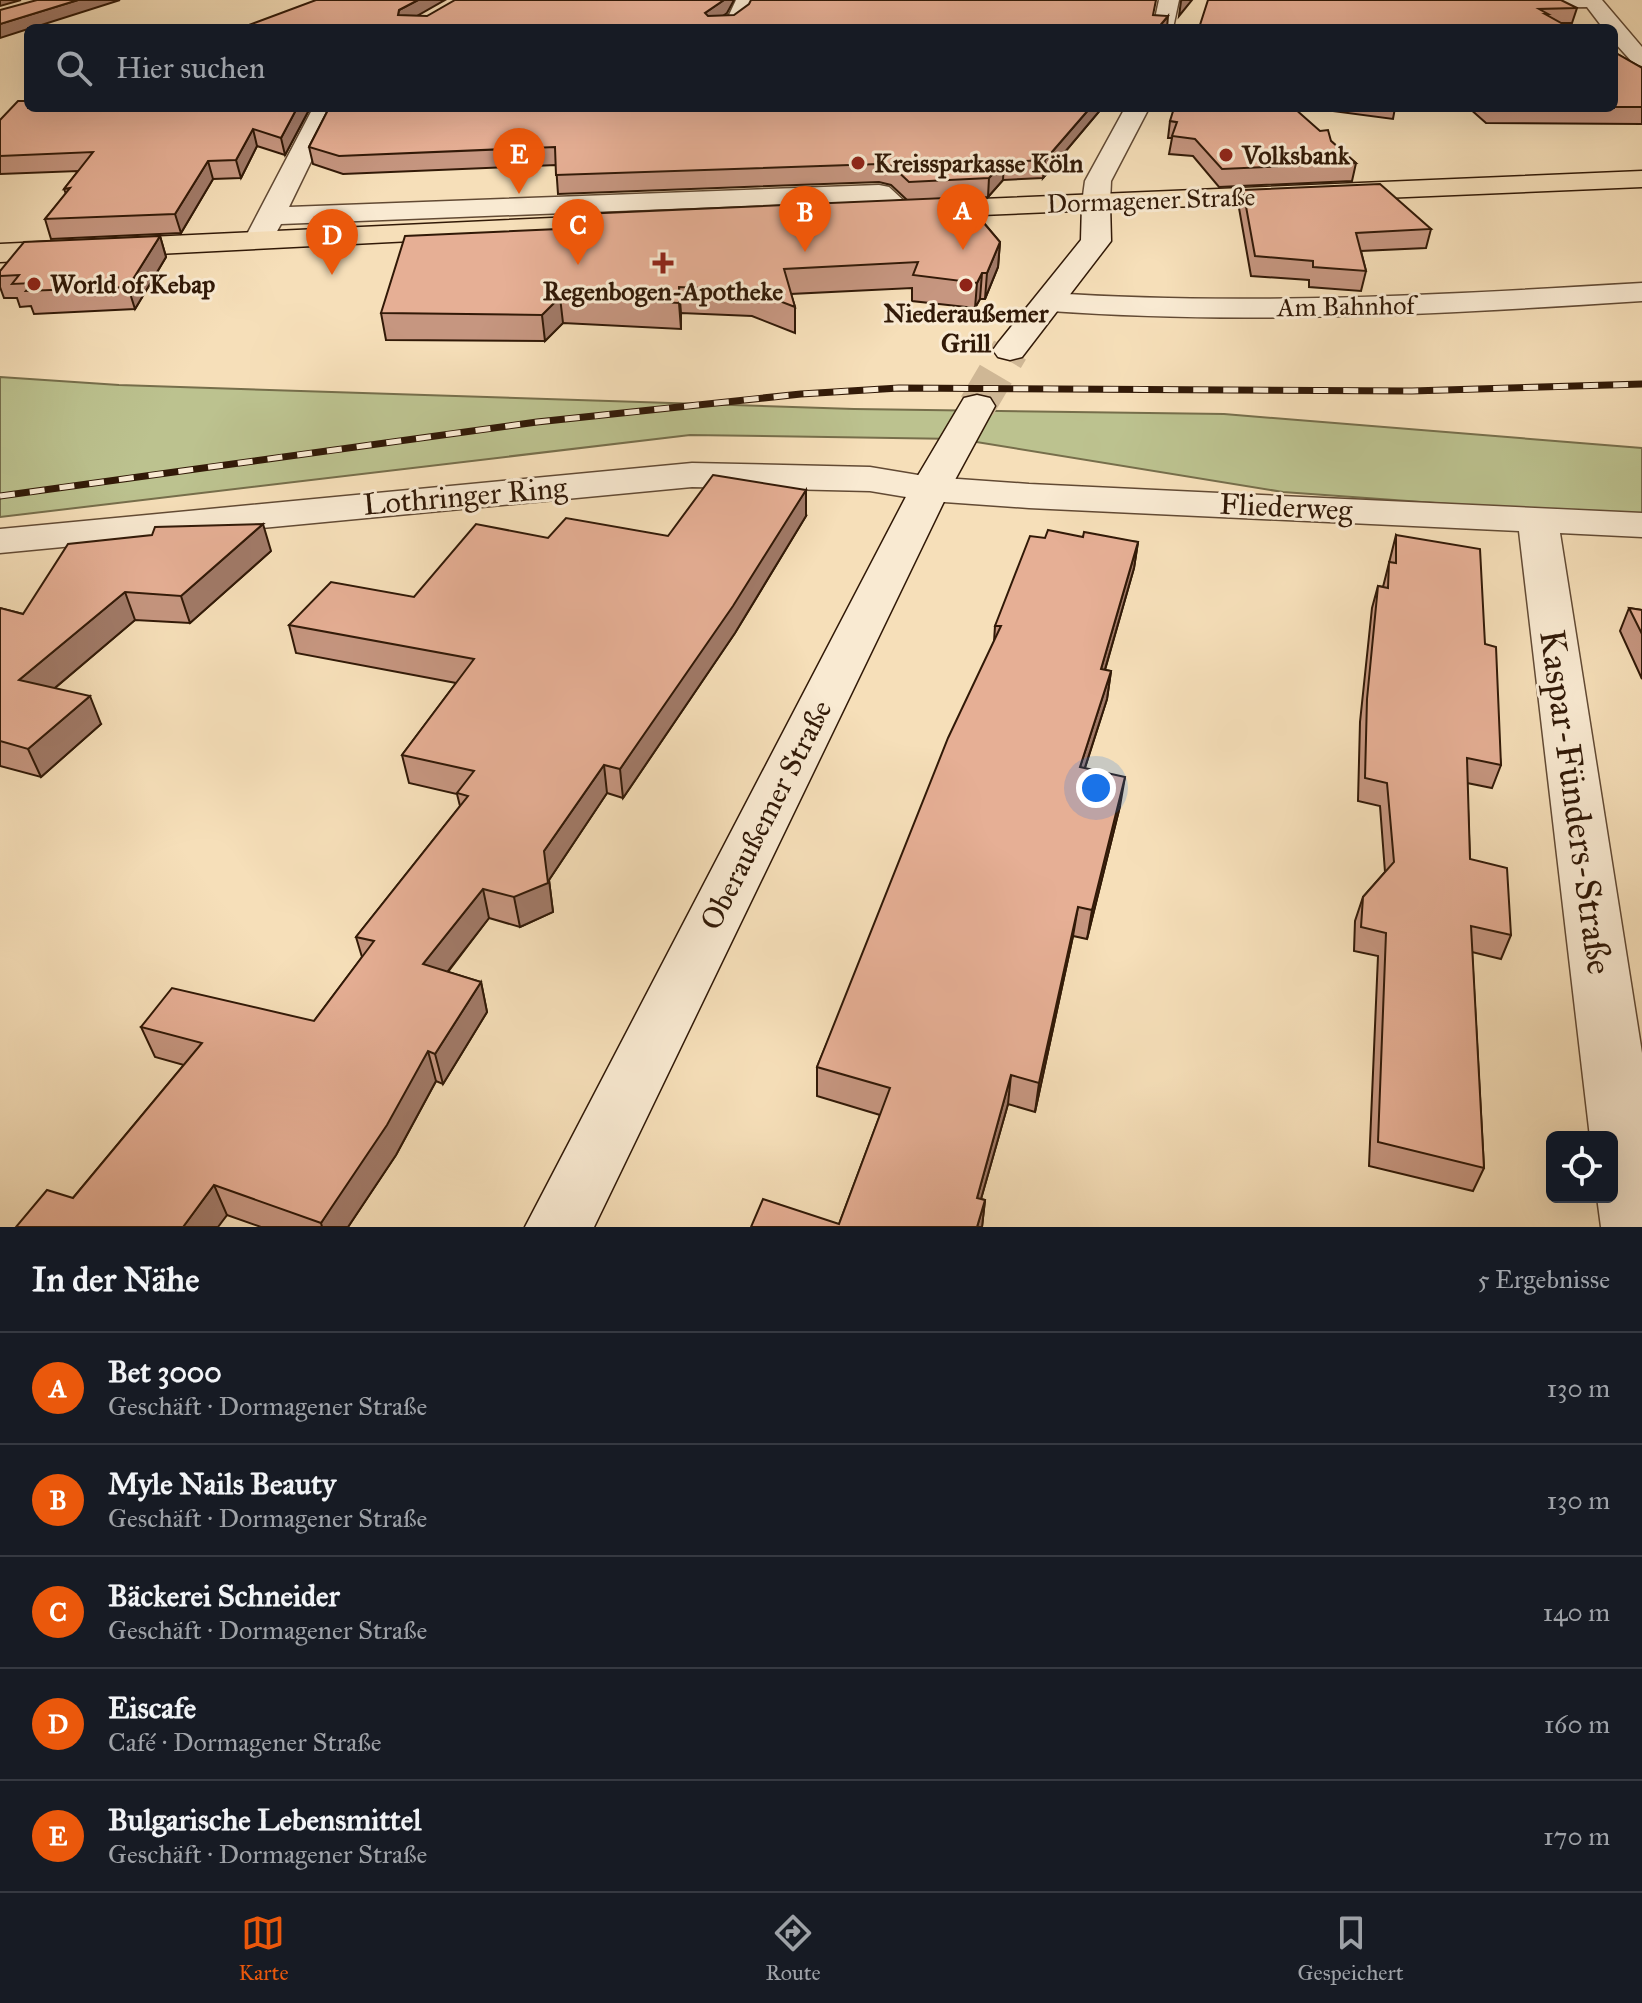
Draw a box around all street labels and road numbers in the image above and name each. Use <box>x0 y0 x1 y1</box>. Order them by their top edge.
street label: Dormagener Straße <box>1046 180 1256 220</box>
street label: Am Bahnhof <box>1276 289 1419 323</box>
street label: Lothringer Ring <box>362 469 569 523</box>
street label: Fliederweg <box>1219 486 1354 529</box>
street label: Kaspar-Fünders-Straße <box>1530 627 1622 977</box>
street label: Oberaußemer Straße <box>693 694 839 936</box>

